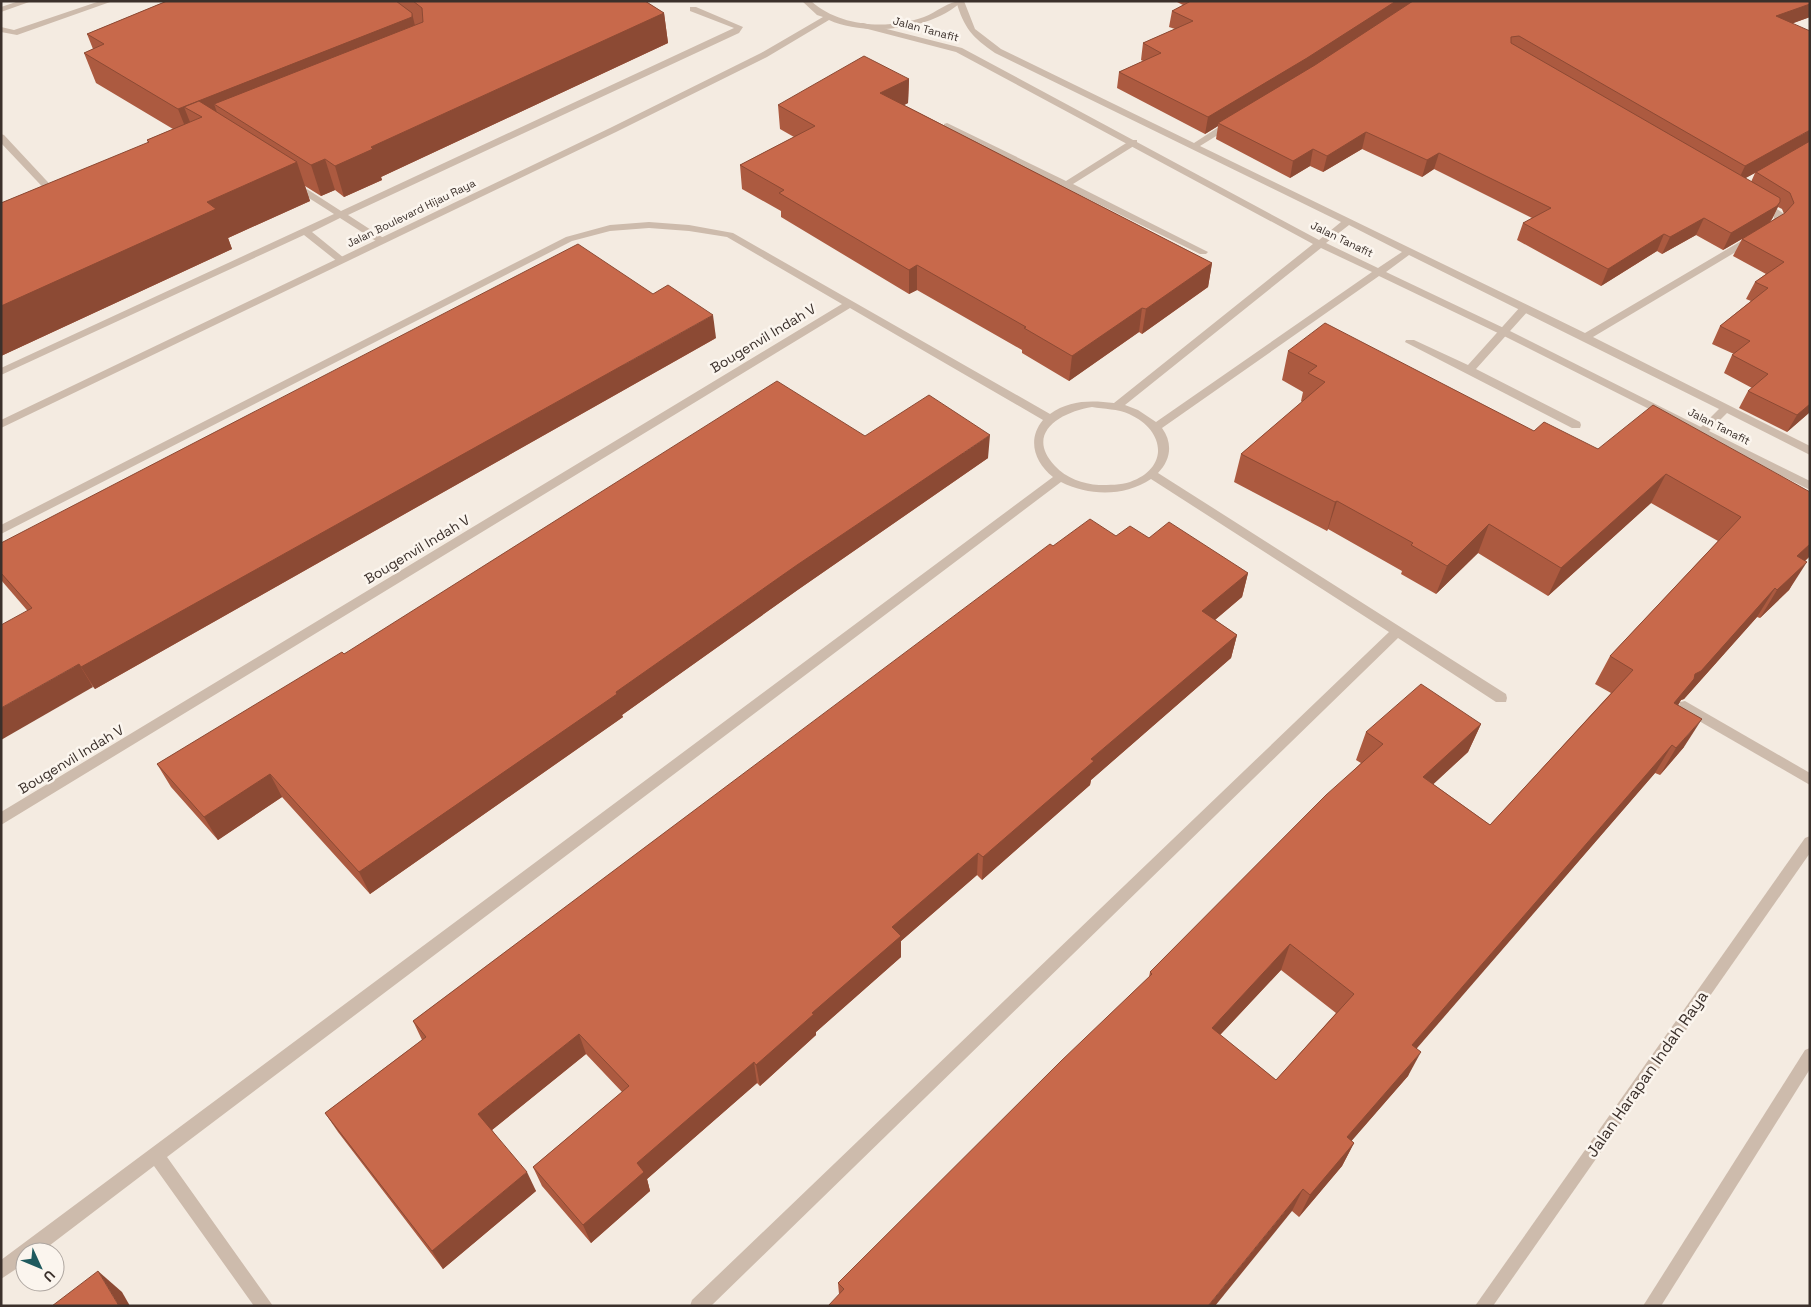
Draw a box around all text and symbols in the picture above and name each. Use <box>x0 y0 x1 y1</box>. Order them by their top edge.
street label: Jalan Tanafit <box>891 13 961 45</box>
street label: Jalan Boulevard Hijau Raya <box>344 175 478 250</box>
street label: Jalan Tanafit <box>1308 218 1376 260</box>
street label: Bougenvil Indah V <box>707 299 819 377</box>
street label: Jalan Tanafit <box>1686 404 1752 448</box>
street label: Bougenvil Indah V <box>361 510 473 588</box>
street label: Bougenvil Indah V <box>15 720 127 798</box>
street label: Jalan Harapan Indah Raya <box>1581 987 1713 1161</box>
north arrow <box>15 1242 65 1292</box>
text: U <box>40 1266 59 1286</box>

